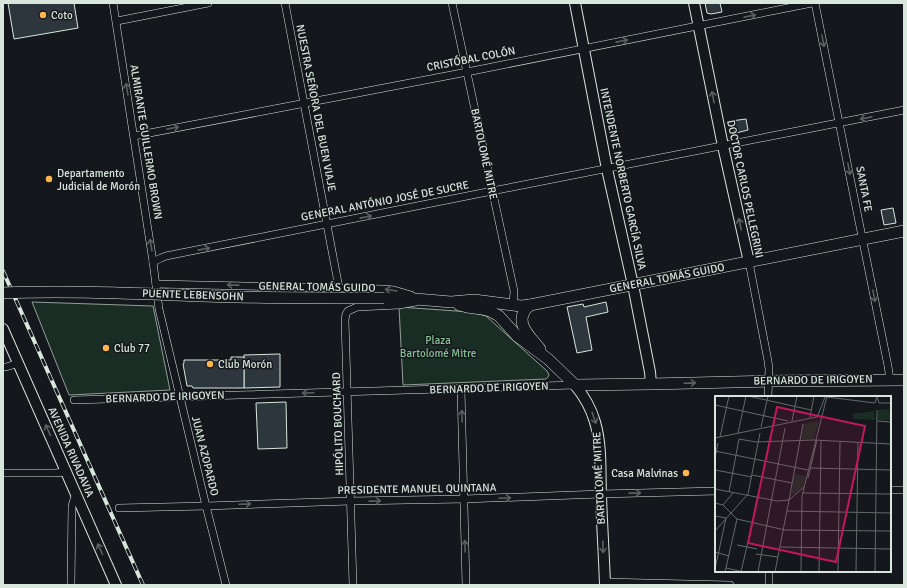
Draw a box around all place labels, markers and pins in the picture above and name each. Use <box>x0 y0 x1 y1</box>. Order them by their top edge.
place label: Coto <box>51 9 73 22</box>
marker: Coto <box>38 10 48 20</box>
place label: Departamento Judicial de Morón <box>57 167 140 193</box>
marker: Departamento Judicial de Morón <box>44 174 54 184</box>
place label: Club 77 <box>114 342 150 355</box>
marker: Club 77 <box>101 343 111 353</box>
place label: Club Morón <box>218 358 272 371</box>
marker: Club Morón <box>205 359 215 369</box>
place label: Casa Malvinas <box>611 467 678 480</box>
marker: Casa Malvinas <box>681 468 691 478</box>

